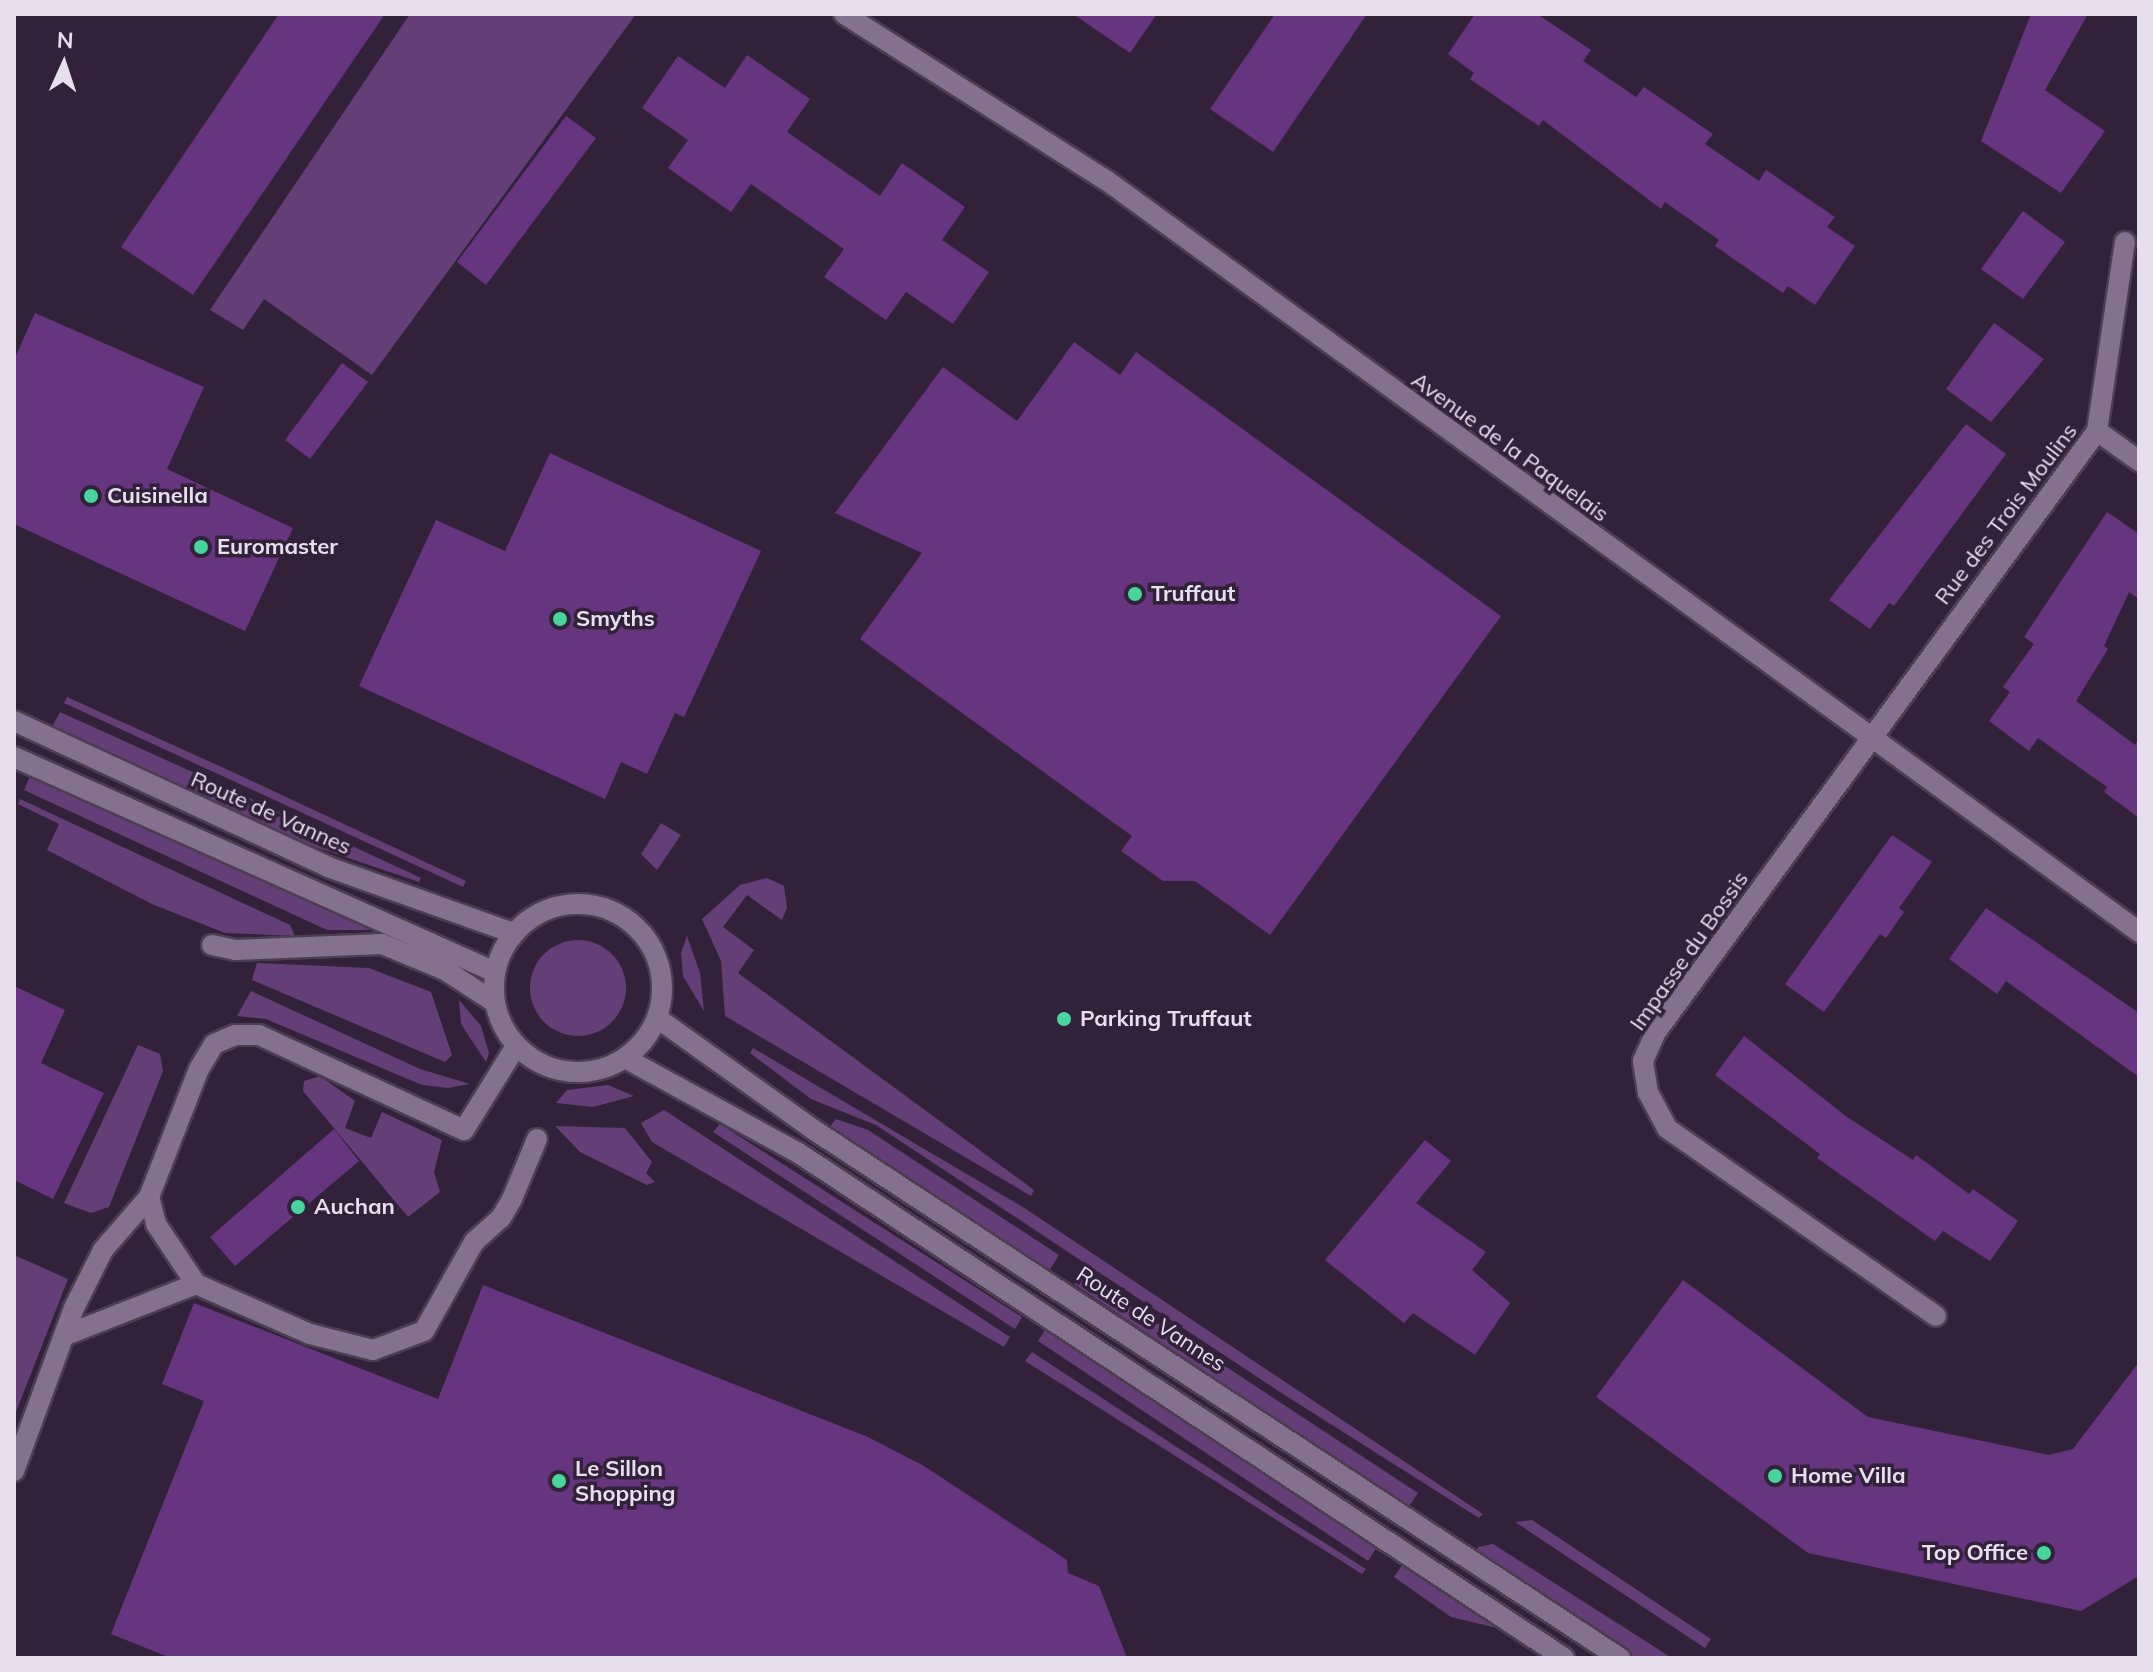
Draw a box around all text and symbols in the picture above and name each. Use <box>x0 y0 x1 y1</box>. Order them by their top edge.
north arrow <box>24 24 104 104</box>
text: N <box>56 26 74 54</box>
street label: Avenue de la Paquelais <box>1406 367 1614 527</box>
street label: Rue des Trois Moulins <box>1929 418 2083 610</box>
place label: Cuisinella <box>107 483 208 509</box>
marker: Cuisinella <box>82 487 100 505</box>
place label: Euromaster <box>217 534 338 560</box>
marker: Euromaster <box>192 538 210 556</box>
place label: Truffaut <box>1151 581 1235 607</box>
marker: Truffaut <box>1126 585 1144 603</box>
place label: Smyths <box>576 606 655 632</box>
marker: Smyths <box>551 610 569 628</box>
street label: Route de Vannes <box>187 766 355 860</box>
street label: Impasse du Bossis <box>1624 866 1754 1036</box>
place label: Parking Truffaut <box>1080 1006 1252 1032</box>
marker: Parking Truffaut <box>1055 1010 1073 1028</box>
place label: Auchan <box>314 1194 395 1220</box>
marker: Auchan <box>289 1198 307 1216</box>
street label: Route de Vannes <box>1072 1261 1230 1377</box>
place label: Le Sillon Shopping <box>575 1455 675 1506</box>
place label: Home Villa <box>1791 1463 1906 1489</box>
marker: Home Villa <box>1766 1467 1784 1485</box>
marker: Le Sillon Shopping <box>550 1472 568 1490</box>
place label: Top Office <box>1922 1540 2028 1566</box>
marker: Top Office <box>2035 1544 2053 1562</box>

